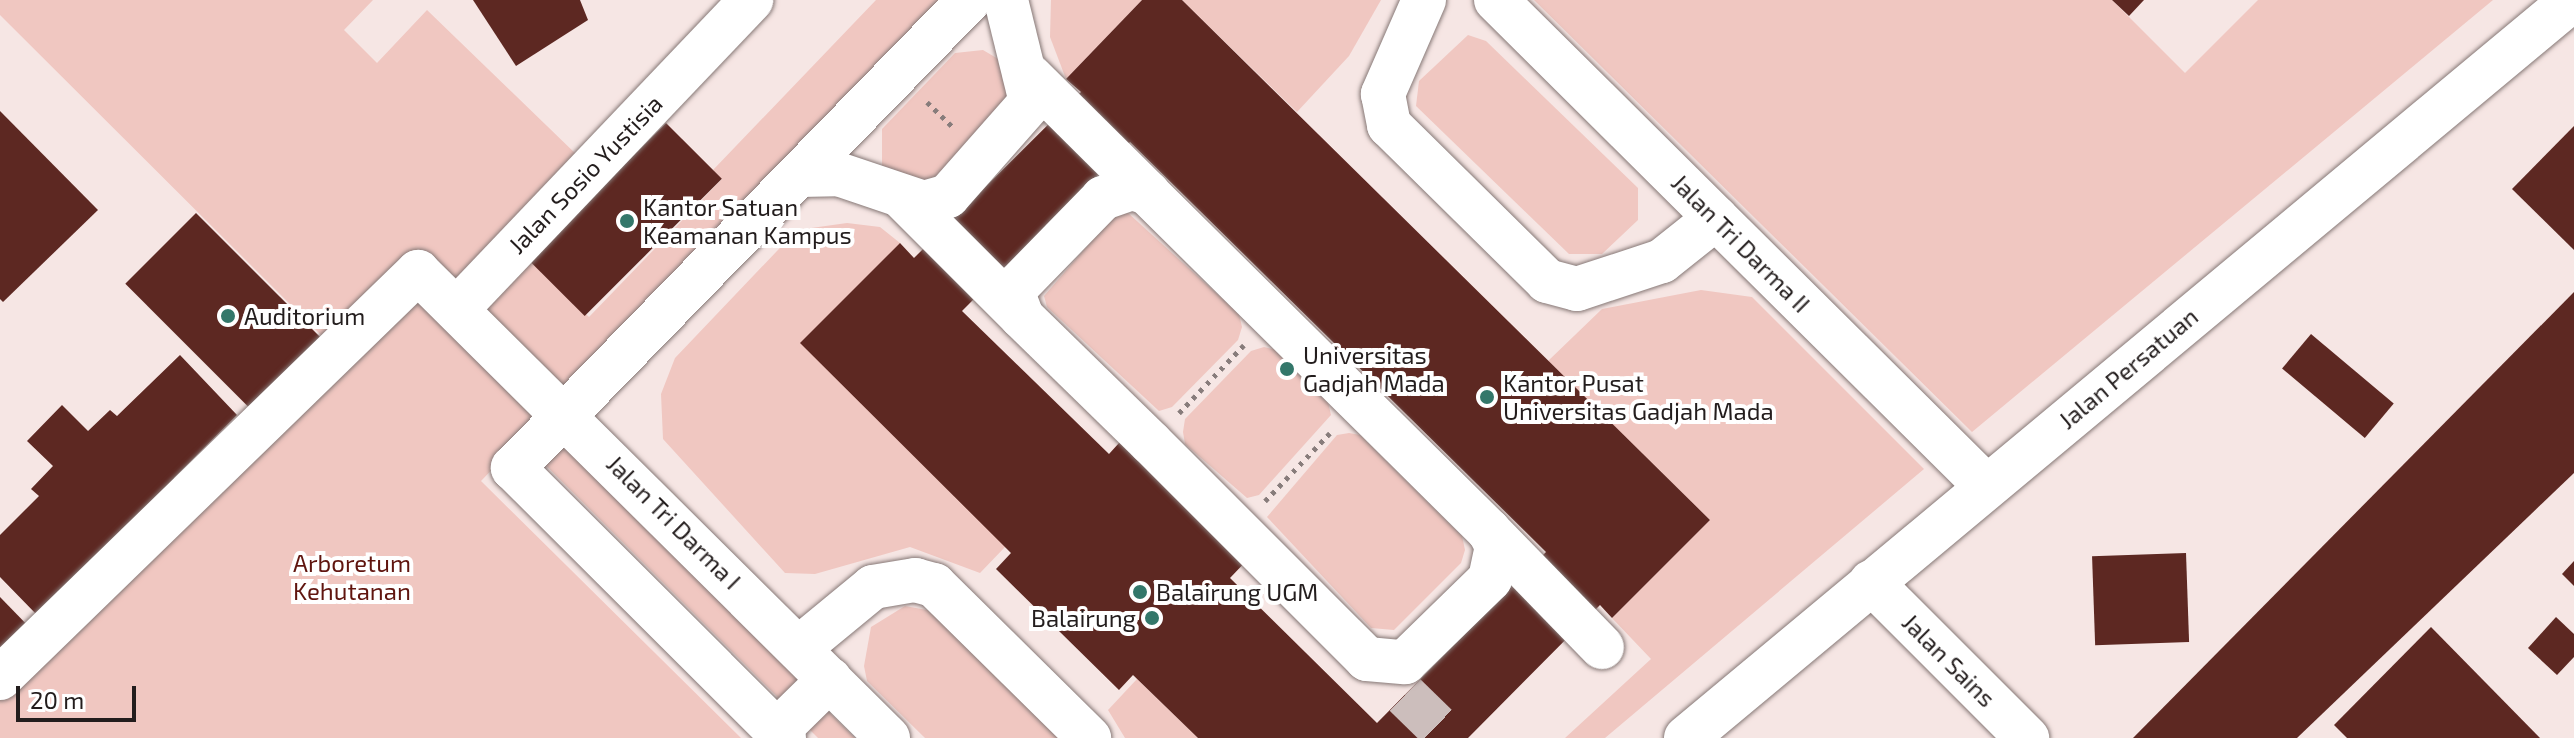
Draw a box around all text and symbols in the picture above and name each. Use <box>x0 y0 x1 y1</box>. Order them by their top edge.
street label: Jalan Sosio Yustisia <box>502 89 668 259</box>
street label: Jalan Tri Darma II <box>1666 168 1816 318</box>
place label: Kantor Satuan Keamanan Kampus <box>643 193 852 249</box>
marker: Kantor Satuan Keamanan Kampus <box>618 212 636 230</box>
street label: Jalan Persatuan <box>2053 301 2203 435</box>
place label: Auditorium <box>244 302 365 330</box>
marker: Auditorium <box>219 307 237 325</box>
place label: Universitas Gadjah Mada <box>1303 341 1445 397</box>
marker: Universitas Gadjah Mada <box>1278 360 1296 378</box>
place label: Kantor Pusat Universitas Gadjah Mada <box>1503 369 1774 425</box>
marker: Kantor Pusat Universitas Gadjah Mada <box>1478 388 1496 406</box>
street label: Jalan Tri Darma I <box>601 449 747 595</box>
park label: Arboretum Kehutanan <box>293 549 411 605</box>
place label: Balairung UGM <box>1156 578 1318 606</box>
marker: Balairung UGM <box>1131 583 1149 601</box>
place label: Balairung <box>1031 604 1136 632</box>
street label: Jalan Sains <box>1897 608 2001 712</box>
marker: Balairung <box>1143 609 1161 627</box>
scale bar <box>20 670 140 720</box>
text: 20 m <box>30 685 84 714</box>

